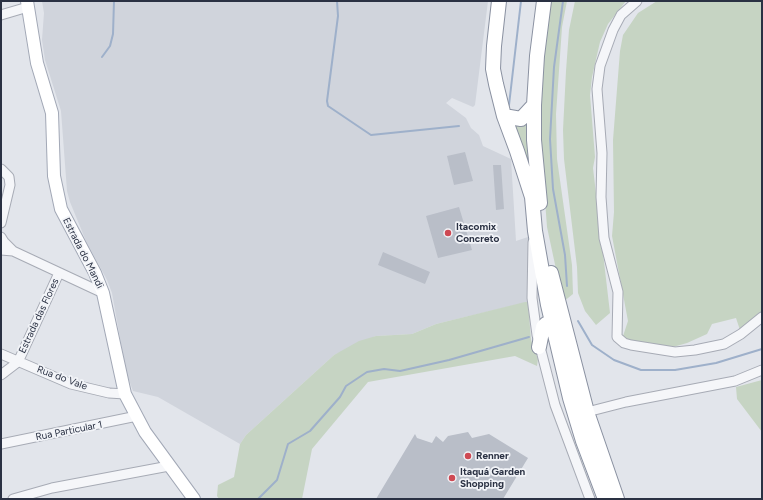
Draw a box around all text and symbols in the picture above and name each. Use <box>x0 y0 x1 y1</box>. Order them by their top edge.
street label: Estrada do Mandi <box>60 216 106 290</box>
place label: Itacomix Concreto <box>456 221 499 244</box>
marker: Itacomix Concreto <box>443 228 453 238</box>
street label: Estrada das Flores <box>16 277 62 355</box>
street label: Rua do Vale <box>35 363 89 393</box>
street label: Rua Particular 1 <box>35 419 103 443</box>
place label: Renner <box>476 450 509 462</box>
marker: Renner <box>463 451 473 461</box>
place label: Itaquá Garden Shopping <box>460 466 525 490</box>
marker: Itaquá Garden Shopping <box>447 473 457 483</box>

